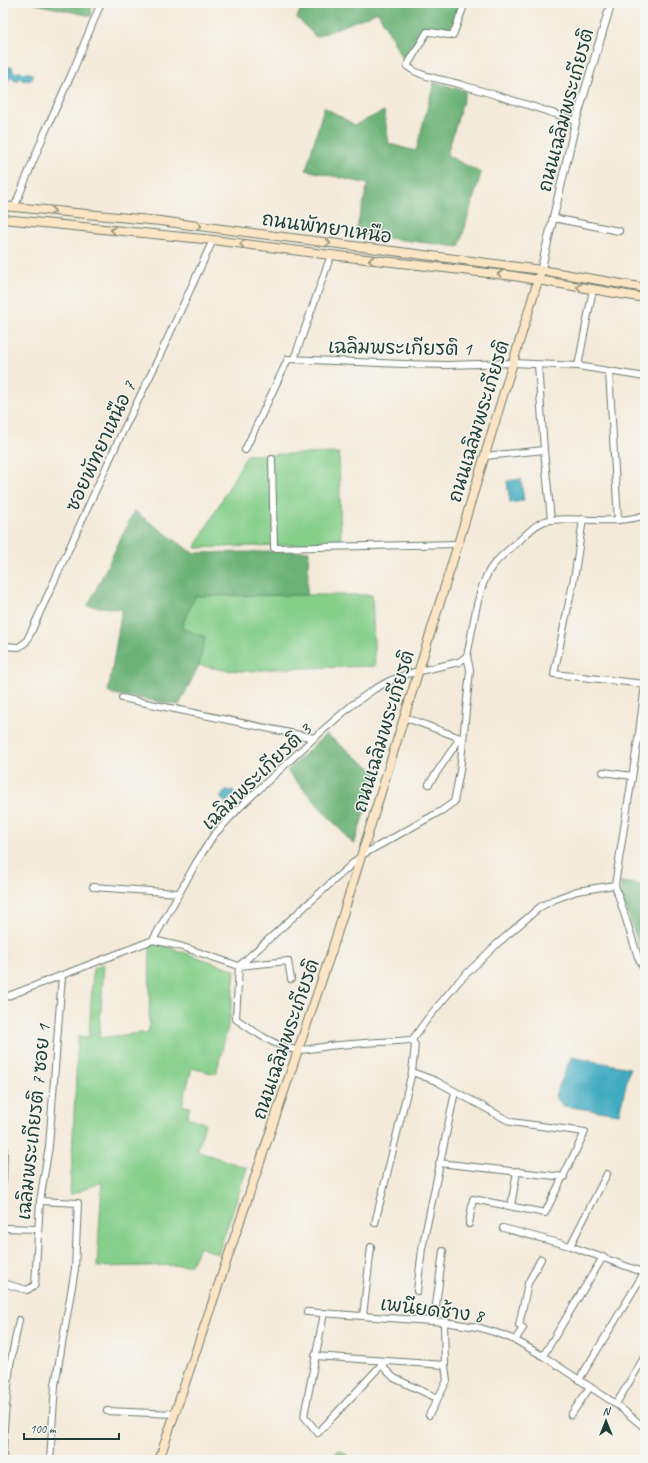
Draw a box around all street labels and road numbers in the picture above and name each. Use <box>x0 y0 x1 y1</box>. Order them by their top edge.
street label: ถนนเฉลิมพระเกียรติ <box>533 26 599 195</box>
street label: ถนนพัทยาเหนือ <box>260 207 393 249</box>
street label: เฉลิมพระเกียรติ 1 <box>328 335 473 361</box>
street label: ถนนเฉลิมพระเกียรติ <box>443 337 515 505</box>
street label: ซอยพัทยาเหนือ 7 <box>60 376 142 515</box>
street label: ถนนเฉลิมพระเกียรติ <box>348 647 420 815</box>
street label: เฉลิมพระเกียรติ 3 <box>197 717 318 835</box>
street label: ถนนเฉลิมพระเกียรติ <box>247 956 325 1123</box>
street label: เฉลิมพระเกียรติ 7 ซอย 1 <box>12 1022 56 1221</box>
street label: เพนียดช้าง 8 <box>379 1292 487 1329</box>

